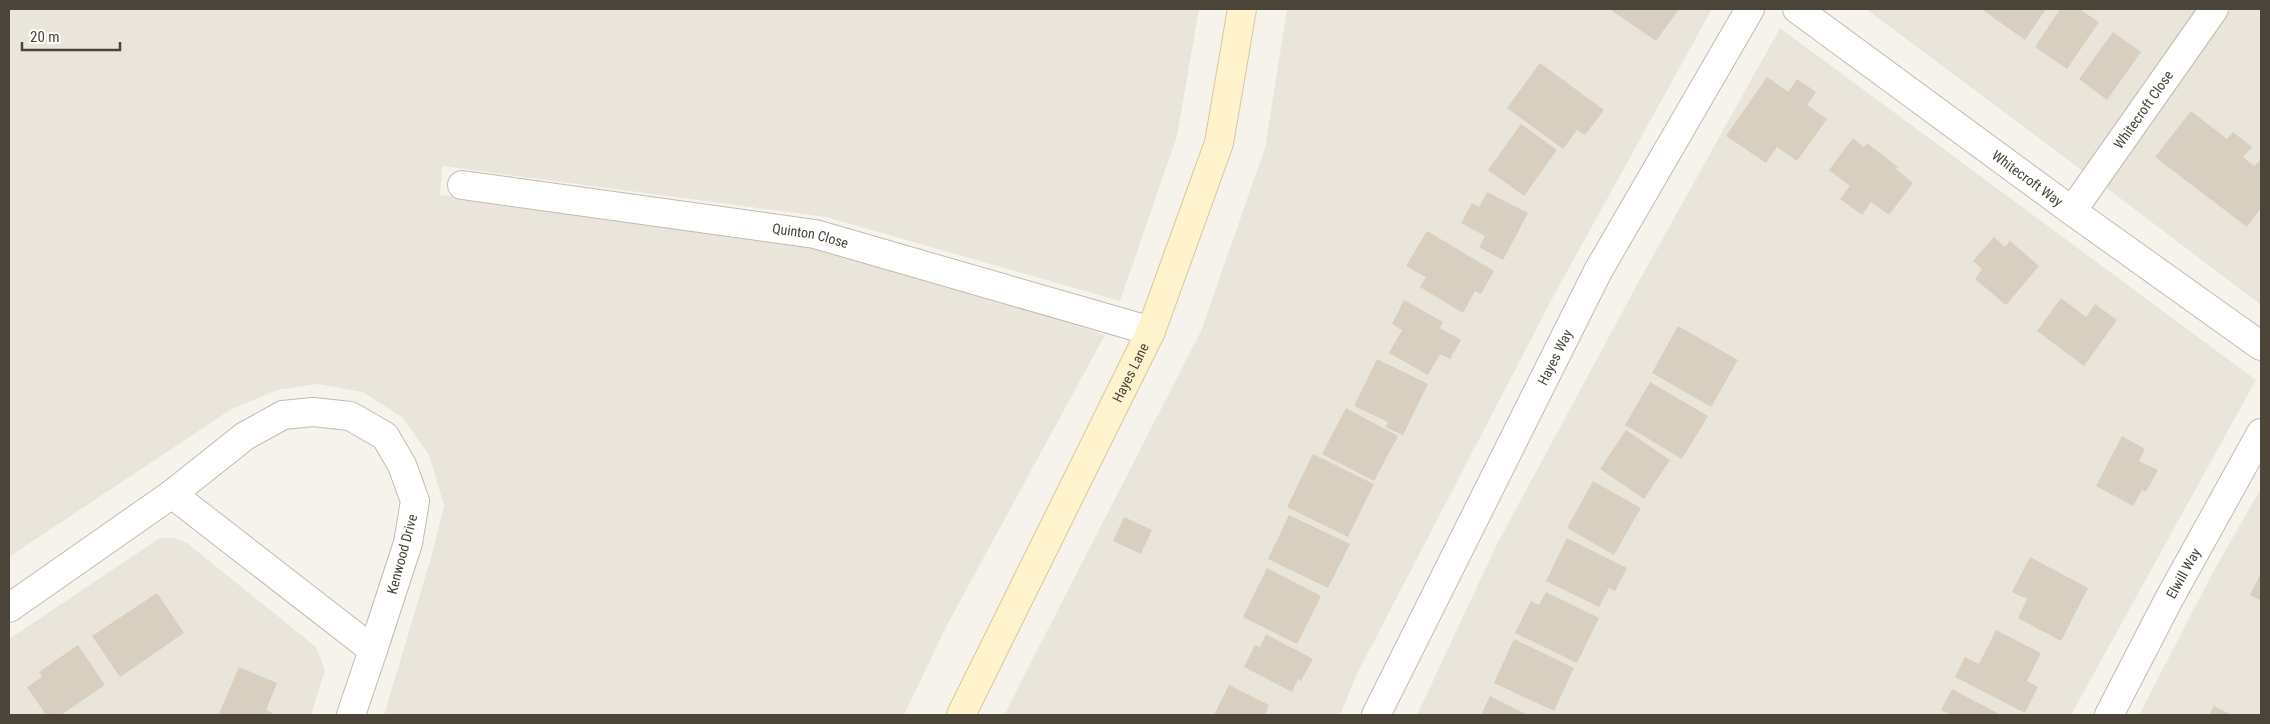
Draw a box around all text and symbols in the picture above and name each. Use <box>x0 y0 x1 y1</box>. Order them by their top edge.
scale bar <box>22 20 120 52</box>
text: 20 m <box>30 28 60 46</box>
street label: Whitecroft Close <box>2110 67 2177 152</box>
street label: Whitecroft Way <box>1989 147 2066 210</box>
street label: Quinton Close <box>771 220 851 251</box>
street label: Hayes Way <box>1534 327 1576 388</box>
street label: Hayes Lane <box>1109 340 1152 405</box>
street label: Kenwood Drive <box>384 512 420 596</box>
street label: Elwill Way <box>2163 545 2204 601</box>

